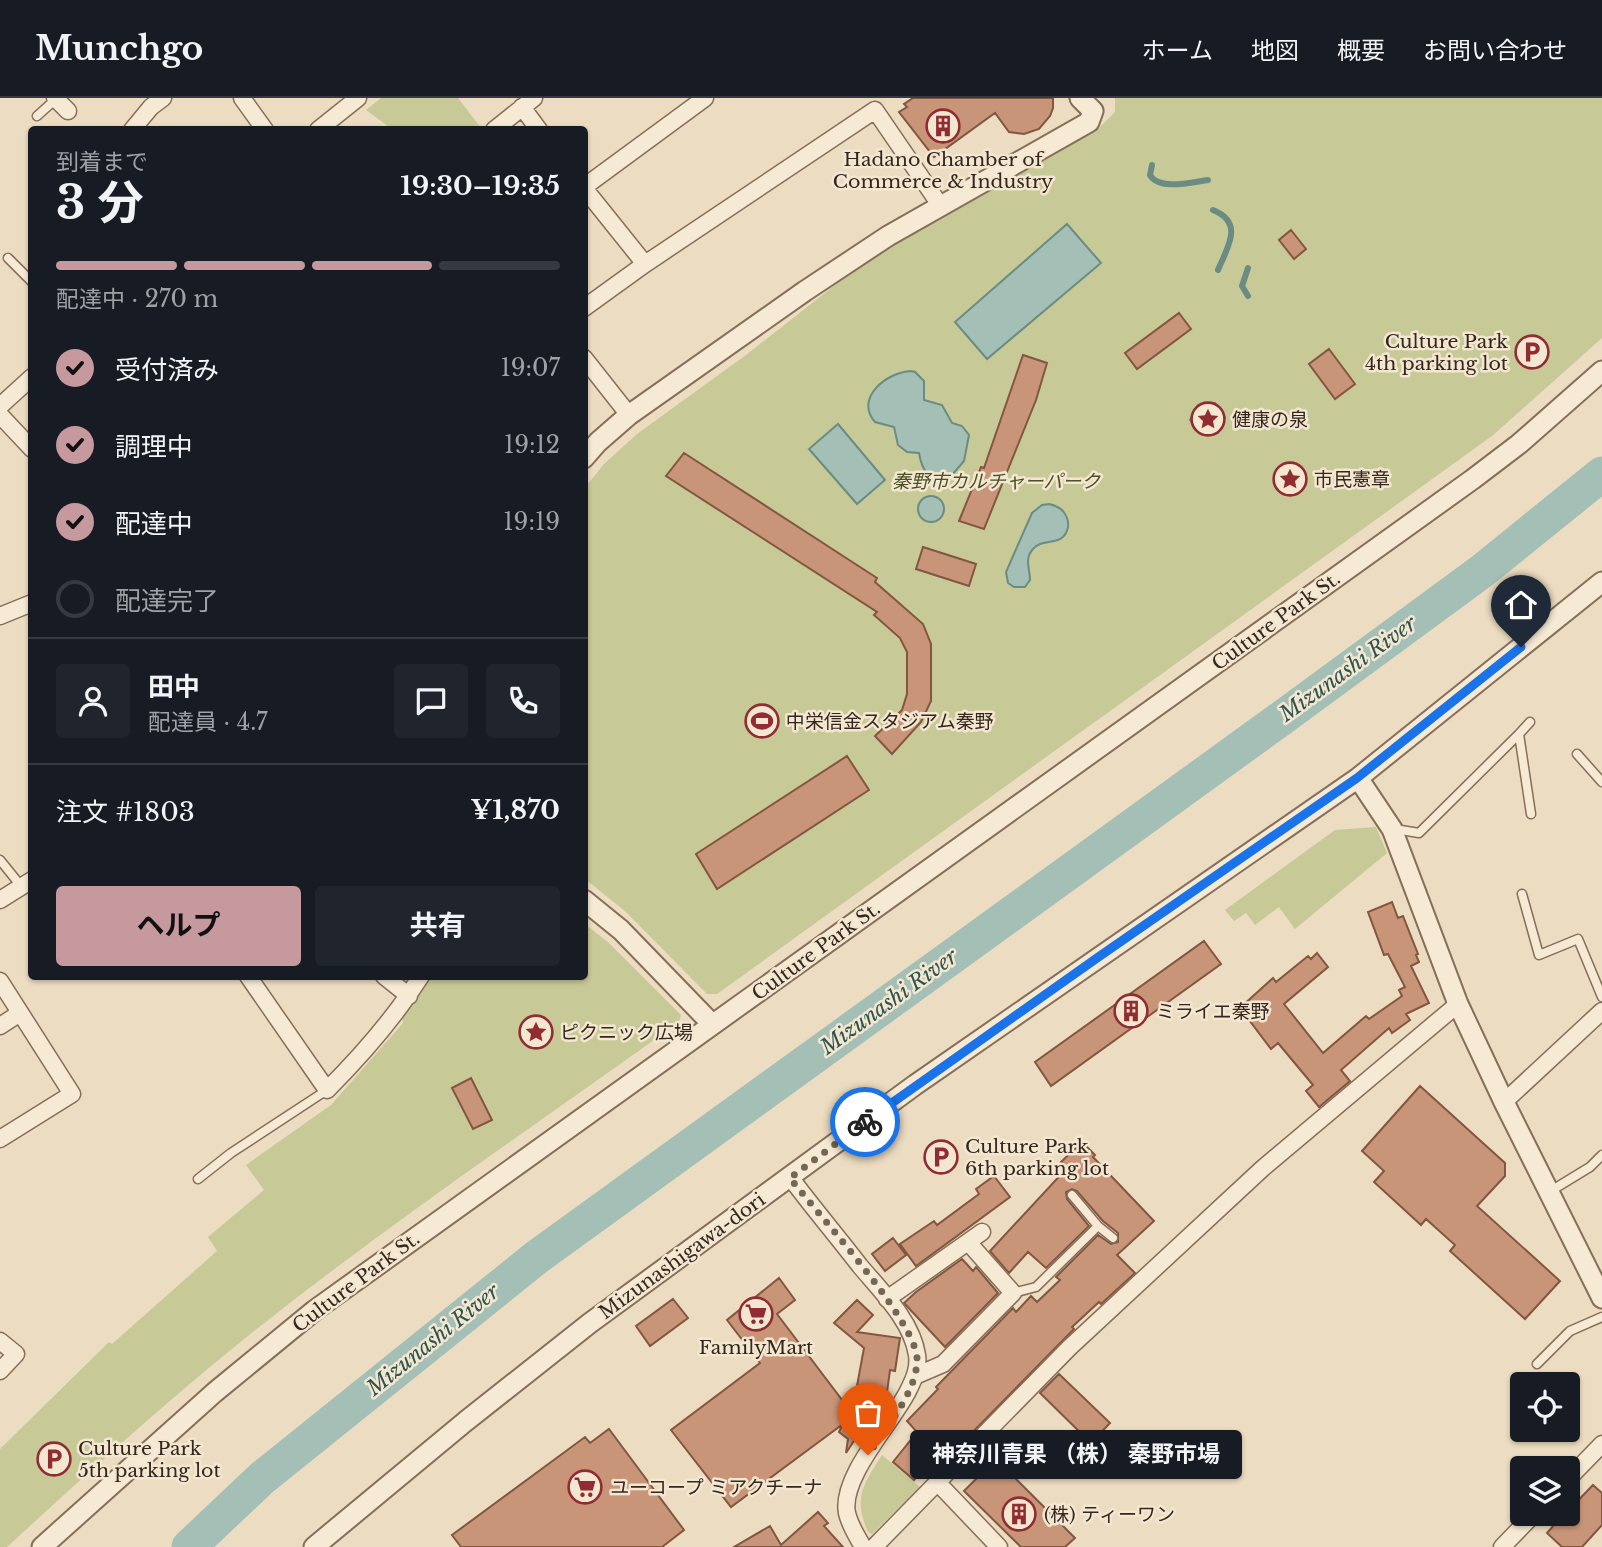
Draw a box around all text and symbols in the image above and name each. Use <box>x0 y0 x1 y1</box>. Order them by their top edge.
text: Munchgo <box>35 28 203 69</box>
text: ホーム <box>1142 36 1213 65</box>
text: 地図 <box>1251 36 1299 65</box>
text: 概要 <box>1337 36 1385 65</box>
text: お問い合わせ <box>1423 36 1567 65</box>
building icon: Hadano Chamber of Commerce & Industry <box>924 107 962 145</box>
text: 到着まで <box>56 148 148 176</box>
place label: Hadano Chamber of Commerce & Industry <box>833 148 1053 193</box>
text: 19:30–19:35 <box>400 170 560 202</box>
text: 3 分 <box>56 174 144 231</box>
text: 配達中 · 270 m <box>56 285 218 313</box>
place label: Culture Park 4th parking lot <box>1365 330 1509 375</box>
parking icon: Culture Park 4th parking lot <box>1513 333 1551 371</box>
icon: check <box>56 349 94 387</box>
text: 受付済み <box>115 354 219 386</box>
text: 19:07 <box>500 354 560 382</box>
place icon: 健康の泉 <box>1189 400 1227 438</box>
place label: 健康の泉 <box>1232 408 1308 431</box>
icon: check <box>56 426 94 464</box>
text: 調理中 <box>115 431 193 463</box>
text: 19:12 <box>504 431 560 459</box>
place icon: 市民憲章 <box>1271 460 1309 498</box>
place label: 市民憲章 <box>1314 468 1390 491</box>
park label: 秦野市カルチャーパーク <box>892 470 1101 493</box>
icon: check <box>56 503 94 541</box>
text: 配達中 <box>115 508 193 540</box>
text: 19:19 <box>503 508 560 536</box>
street label: Culture Park St. <box>1207 567 1345 675</box>
pin <box>1491 575 1551 647</box>
text: 配達完了 <box>115 585 219 617</box>
icon: home <box>1502 586 1540 624</box>
water label: Mizunashi River <box>1274 610 1423 728</box>
button: person <box>56 664 130 738</box>
button: chat <box>394 664 468 738</box>
button: phone <box>486 664 560 738</box>
text: 田中 <box>148 671 200 703</box>
sports icon: 中栄信金スタジアム秦野 <box>743 702 781 740</box>
text: 配達員 · 4.7 <box>148 708 268 736</box>
place label: 中栄信金スタジアム秦野 <box>786 710 994 733</box>
text: ¥1,870 <box>470 794 560 826</box>
text: 注文 #1803 <box>56 796 195 828</box>
button: ヘルプ <box>56 886 301 966</box>
button: 共有 <box>315 886 560 966</box>
street label: Culture Park St. <box>747 897 885 1005</box>
water label: Mizunashi River <box>815 943 964 1061</box>
building icon: ミライエ秦野 <box>1112 992 1150 1030</box>
place label: ミライエ秦野 <box>1156 1000 1270 1023</box>
place icon: ピクニック広場 <box>517 1013 555 1051</box>
place label: ピクニック広場 <box>560 1021 693 1044</box>
courier <box>830 1087 900 1157</box>
icon: bike <box>846 1103 884 1141</box>
place label: Culture Park 6th parking lot <box>965 1135 1110 1180</box>
parking icon: Culture Park 6th parking lot <box>922 1138 960 1176</box>
street label: Mizunashigawa-dori <box>594 1188 770 1324</box>
street label: Culture Park St. <box>288 1227 424 1337</box>
water label: Mizunashi River <box>361 1278 506 1402</box>
supermarket icon: FamilyMart <box>737 1295 775 1333</box>
place label: FamilyMart <box>699 1336 814 1359</box>
map controls <box>1510 1372 1580 1526</box>
button: locate <box>1510 1372 1580 1442</box>
pin <box>838 1383 898 1455</box>
icon: bag <box>849 1394 887 1432</box>
callout: 神奈川青果 （株） 秦野市場 <box>910 1430 1242 1480</box>
place label: Culture Park 5th parking lot <box>78 1437 221 1482</box>
parking icon: Culture Park 5th parking lot <box>35 1440 73 1478</box>
text: 神奈川青果 （株） 秦野市場 <box>932 1440 1220 1468</box>
button: layers <box>1510 1456 1580 1526</box>
supermarket icon: ユーコープ ミアクチーナ <box>566 1468 604 1506</box>
place label: ユーコープ ミアクチーナ <box>610 1476 822 1499</box>
building icon: (株) ティーワン <box>1000 1495 1038 1533</box>
place label: (株) ティーワン <box>1044 1503 1175 1526</box>

